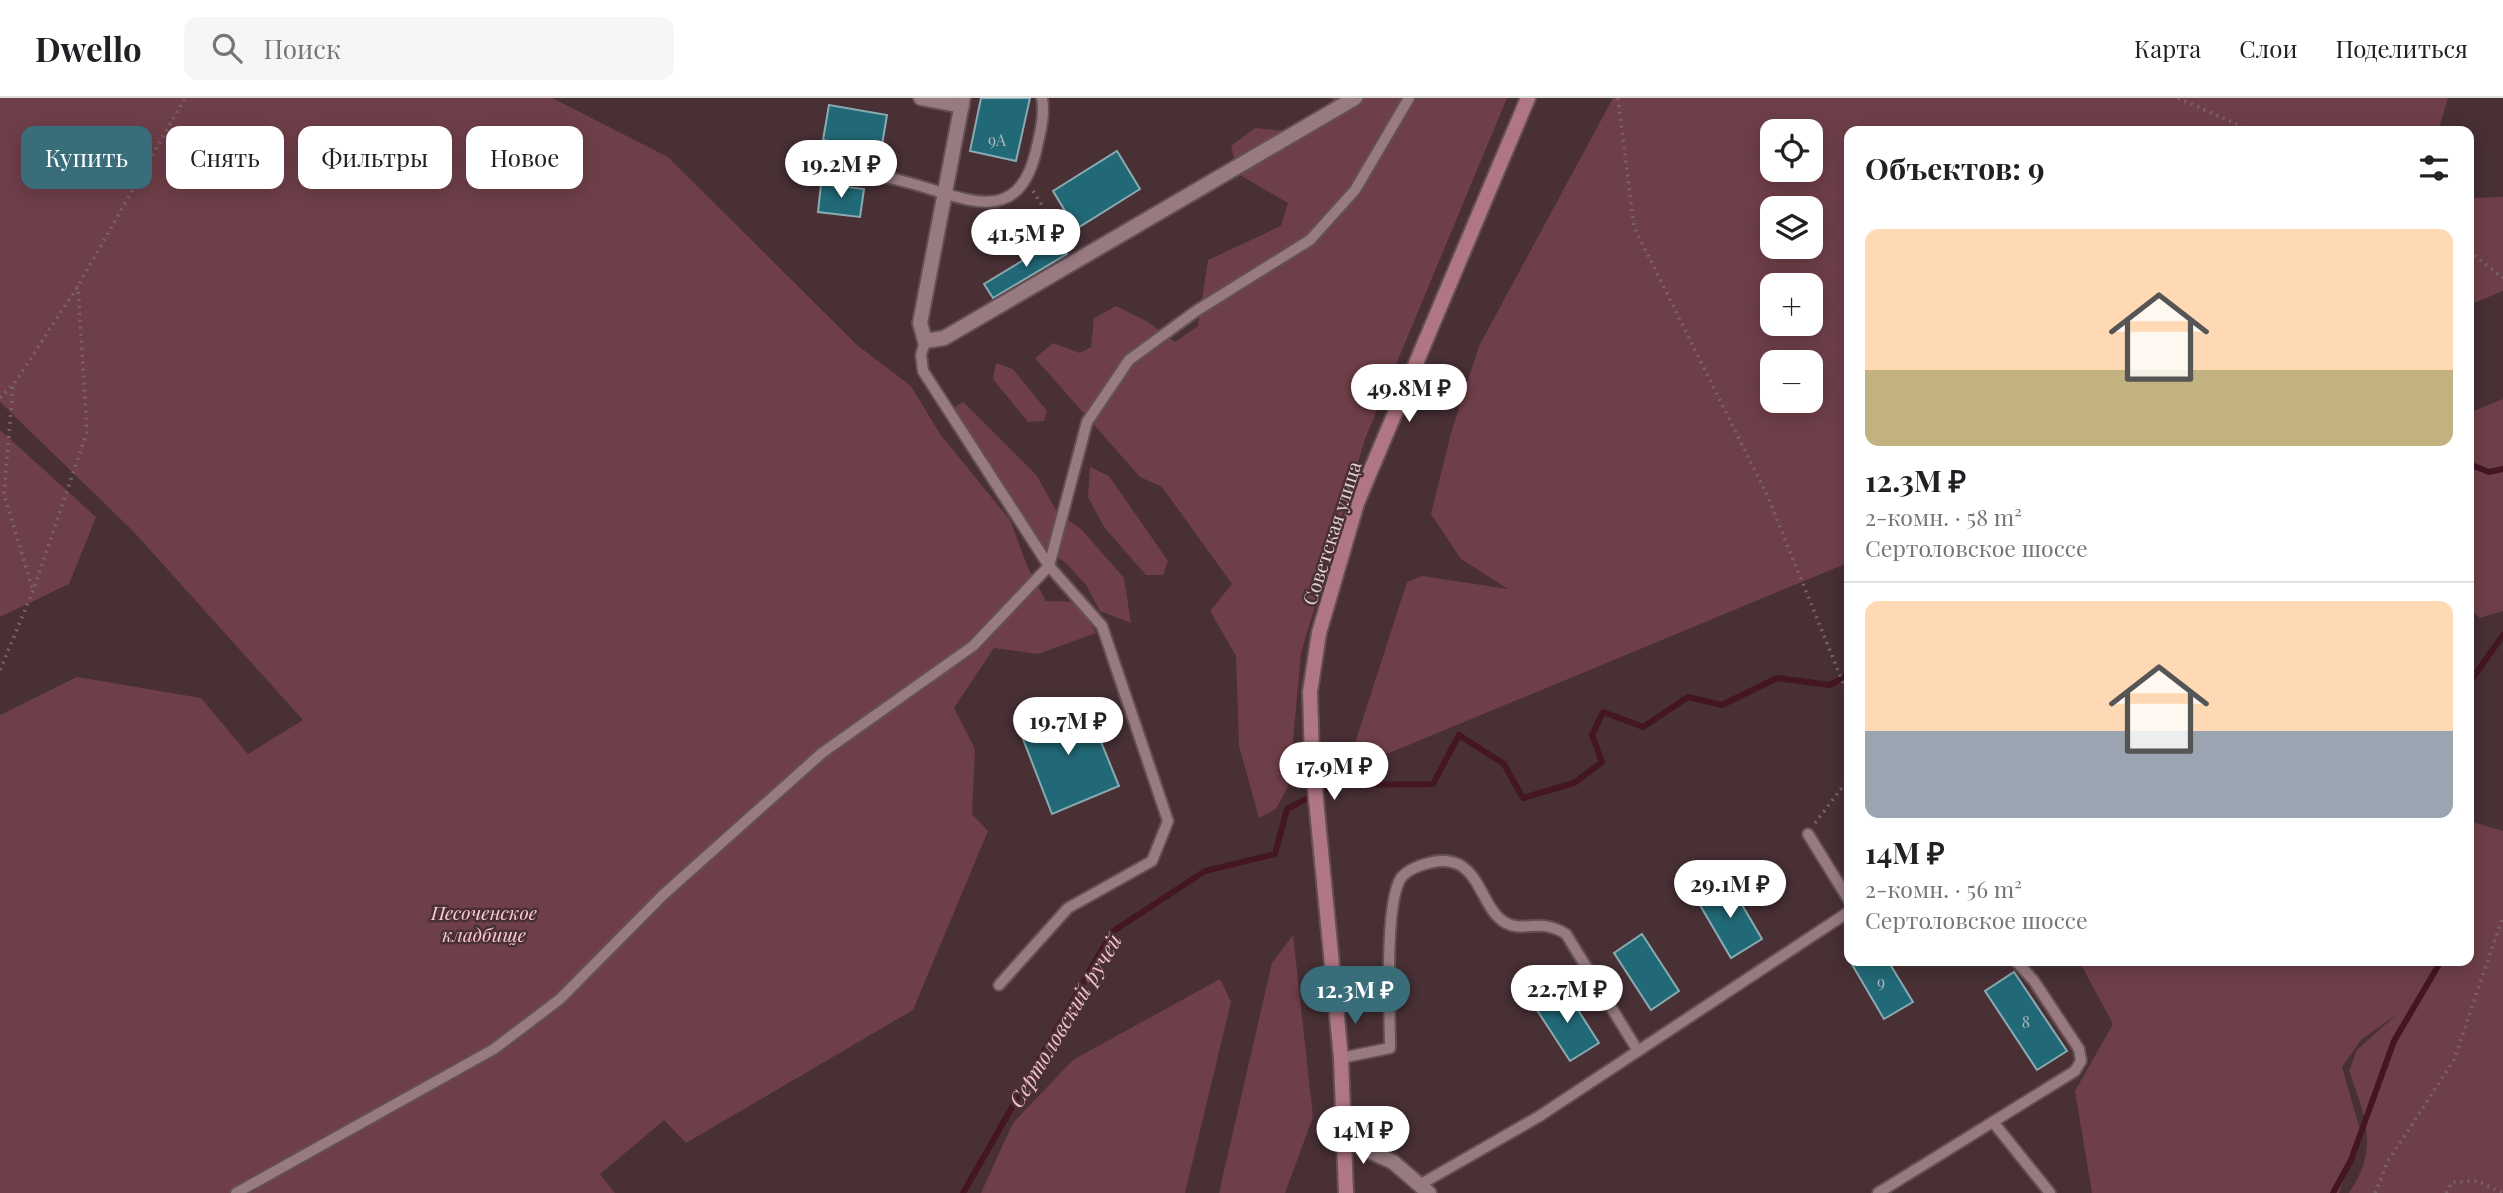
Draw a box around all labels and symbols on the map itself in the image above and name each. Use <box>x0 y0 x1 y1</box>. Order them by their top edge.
house number: 9А <box>988 129 1007 150</box>
pin: 19.2M ₽ <box>776 140 906 200</box>
pin: 41.5M ₽ <box>961 209 1091 269</box>
pin: 49.8M ₽ <box>1344 364 1474 424</box>
street label: Советская улица <box>1295 457 1367 608</box>
pin: 19.7M ₽ <box>1003 698 1133 757</box>
pin: 17.9M ₽ <box>1269 742 1399 802</box>
pin: 29.1M ₽ <box>1665 860 1795 920</box>
park label: Песоченское кладбище <box>430 899 537 947</box>
water label: Сертоловский ручей <box>1001 927 1128 1112</box>
pin: 22.7M ₽ <box>1502 965 1632 1025</box>
pin: 12.3M ₽ <box>1290 967 1420 1026</box>
house number: 9 <box>1877 971 1885 992</box>
house number: 8 <box>2022 1011 2030 1032</box>
pin: 14M ₽ <box>1314 1107 1412 1166</box>

